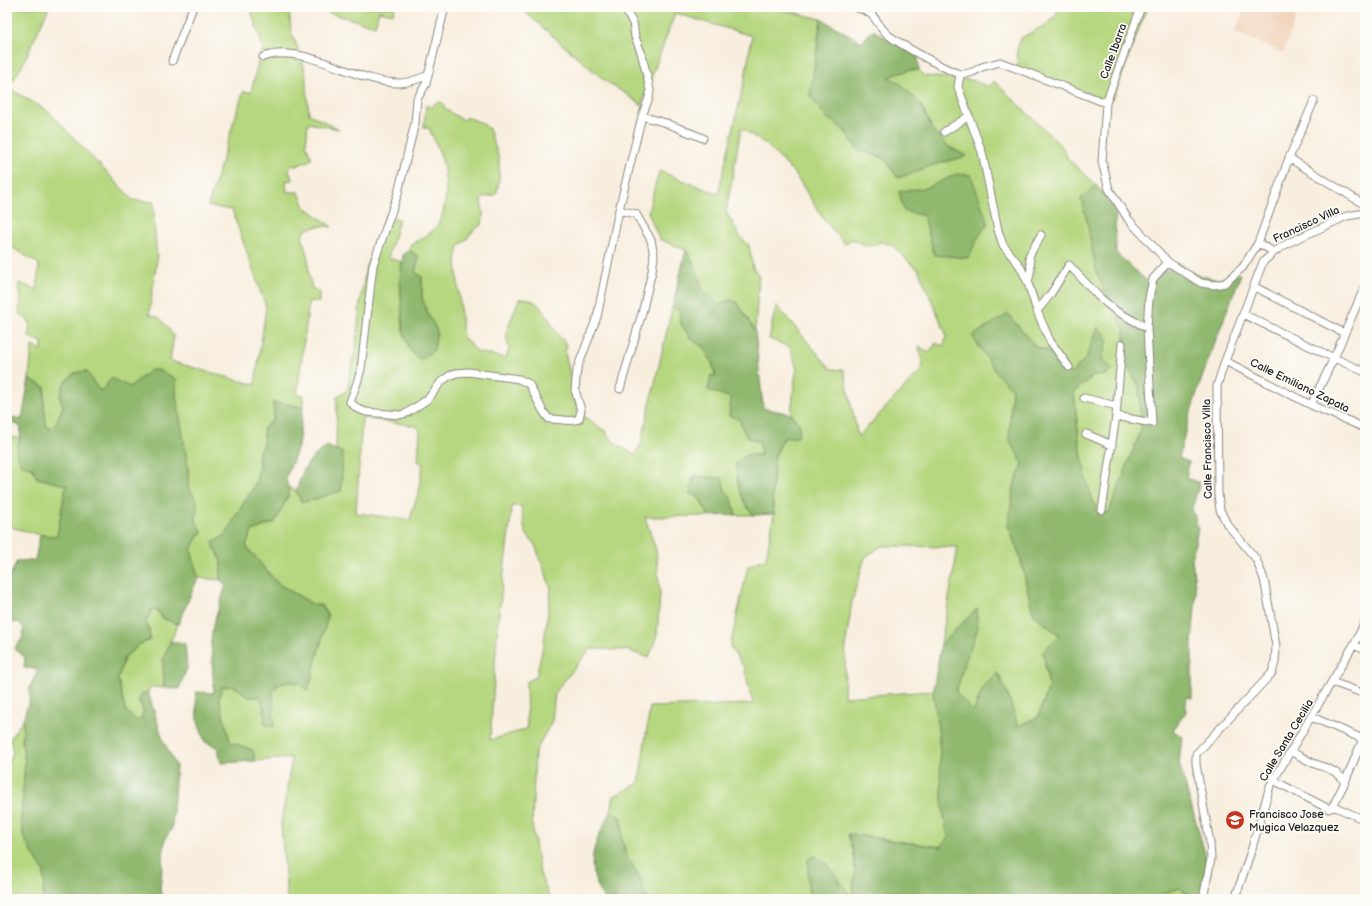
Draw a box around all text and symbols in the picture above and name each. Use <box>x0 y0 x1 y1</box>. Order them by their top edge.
street label: Calle Ibarra <box>1097 22 1130 81</box>
street label: Francisco Villa <box>1271 203 1341 246</box>
street label: Calle Emiliano Zapata <box>1248 356 1352 415</box>
street label: Calle Francisco Villa <box>1200 399 1215 499</box>
street label: Calle Santa Cecilia <box>1257 697 1316 784</box>
place label: Francisco Jose Mugica Velazquez <box>1249 808 1340 834</box>
school or university icon: Francisco Jose Mugica Velazquez <box>1224 809 1246 831</box>

